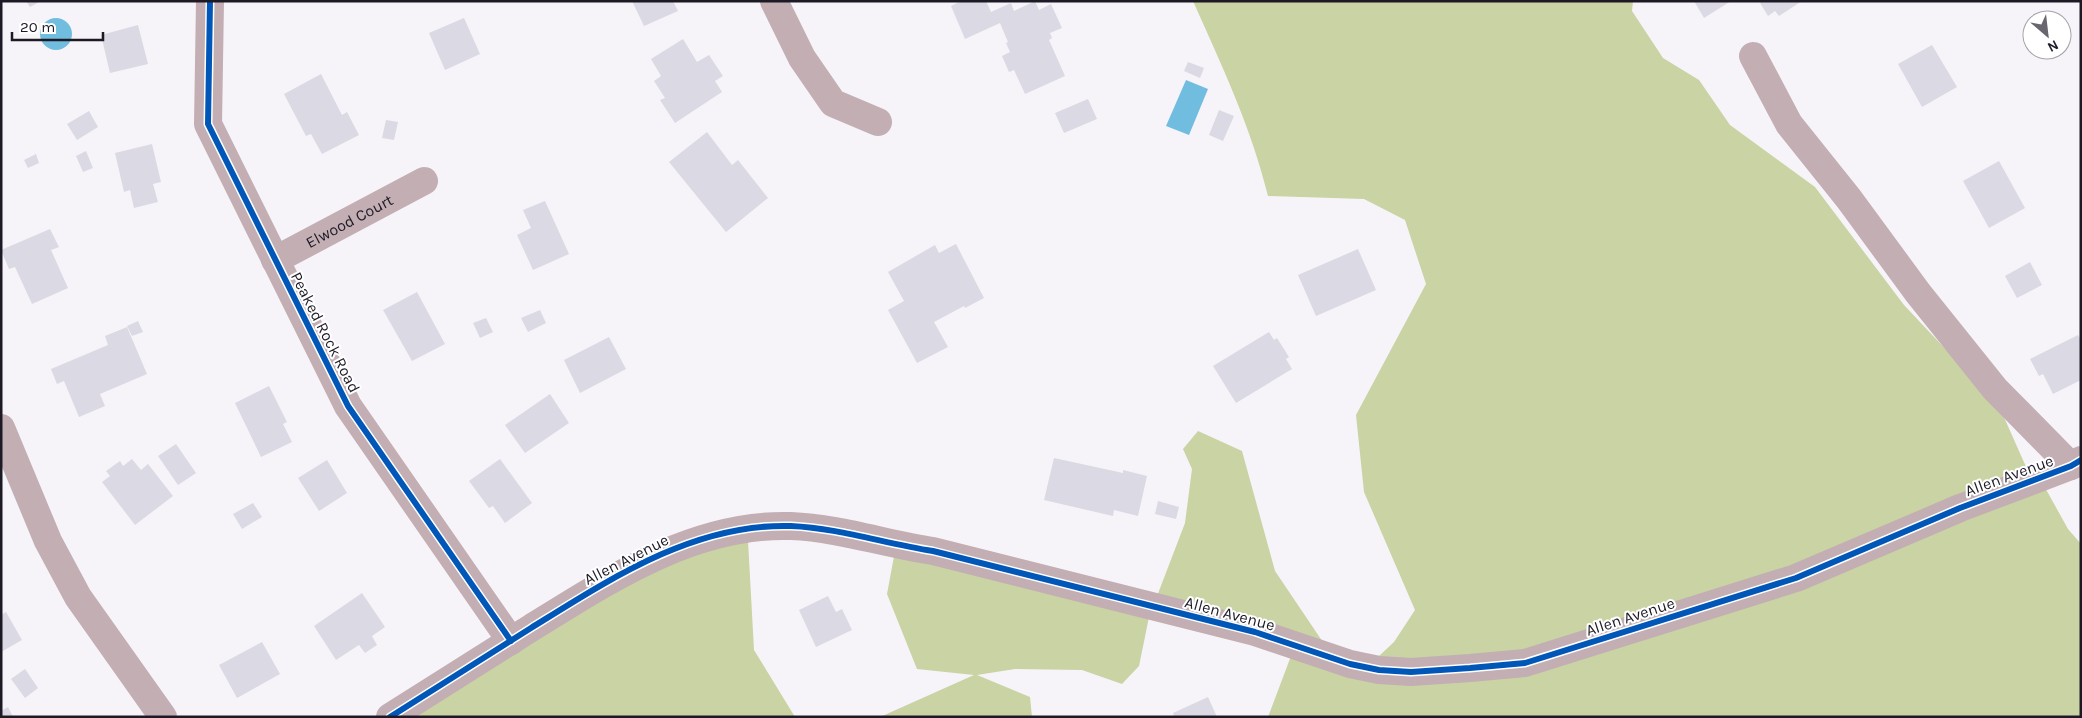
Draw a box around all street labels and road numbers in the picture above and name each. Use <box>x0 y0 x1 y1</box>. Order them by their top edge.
street label: Elwood Court <box>303 190 396 252</box>
street label: Peaked Rock Road <box>287 269 364 396</box>
street label: Allen Avenue <box>1962 451 2056 500</box>
street label: Allen Avenue <box>581 530 672 589</box>
street label: Allen Avenue <box>1183 592 1277 635</box>
street label: Allen Avenue <box>1583 593 1677 640</box>

